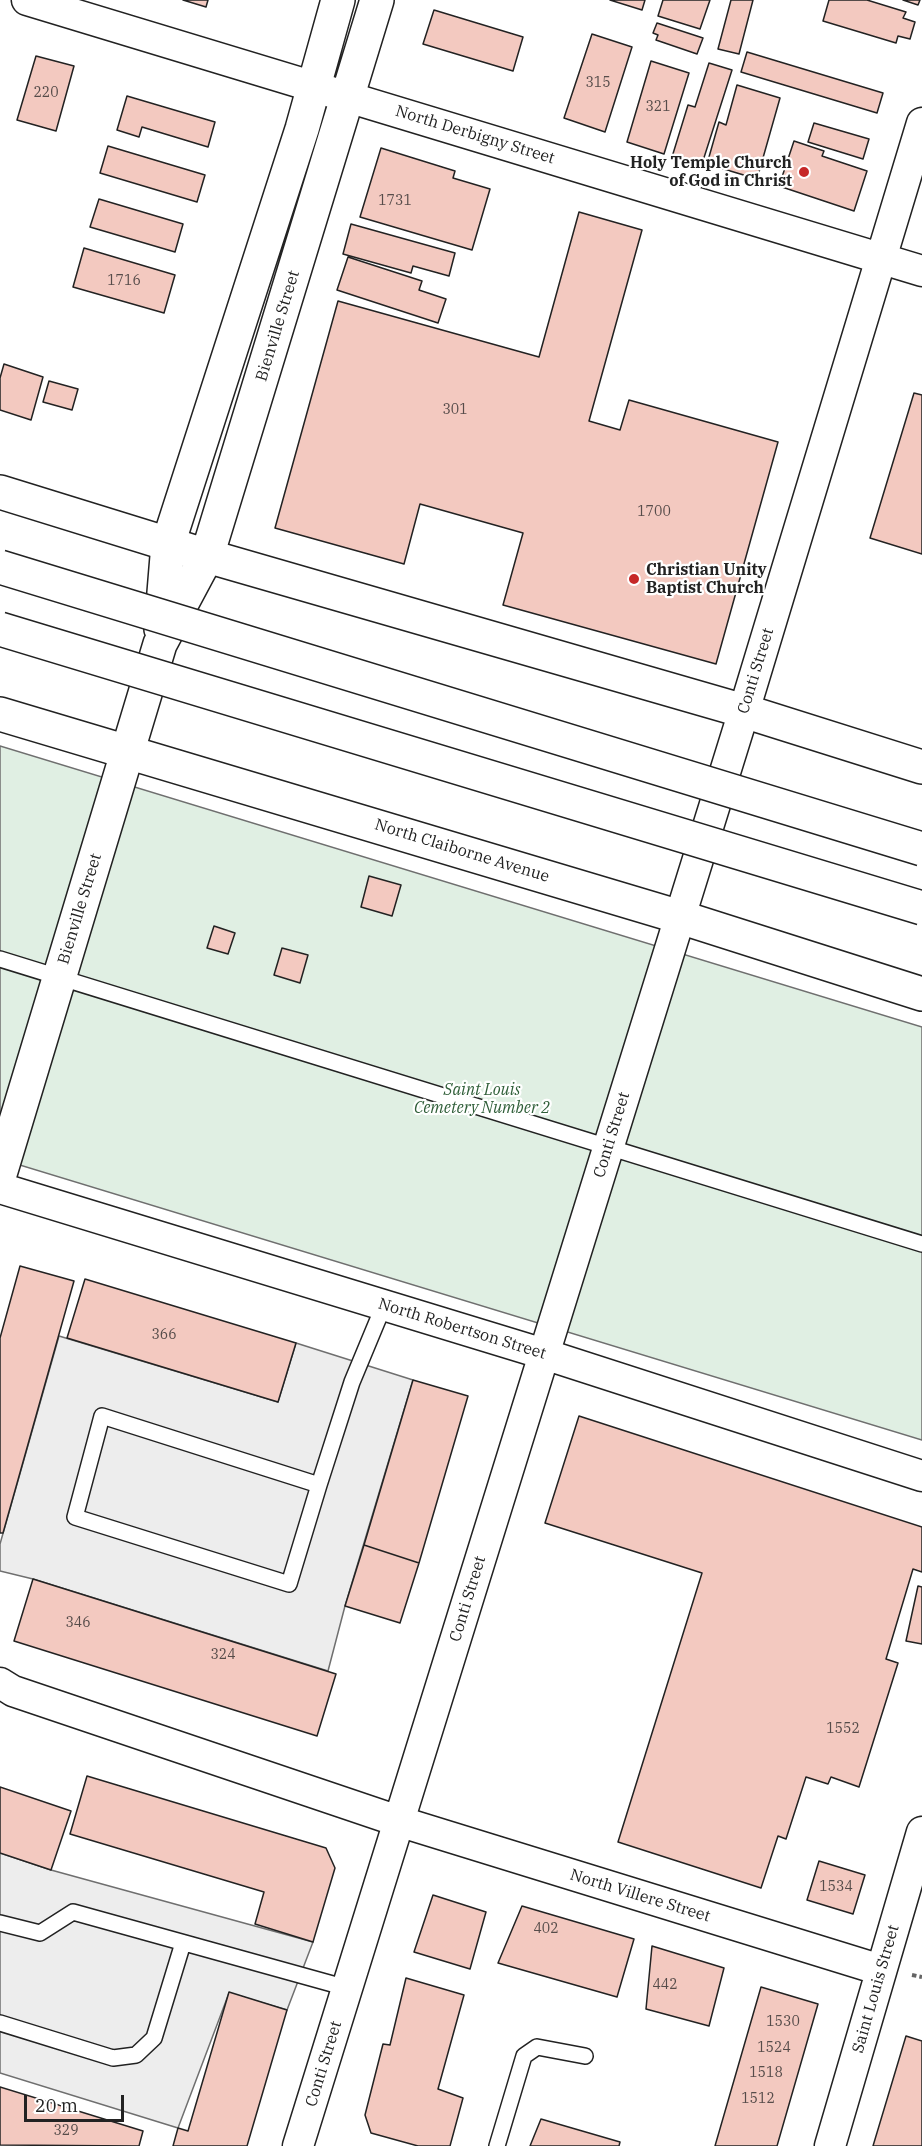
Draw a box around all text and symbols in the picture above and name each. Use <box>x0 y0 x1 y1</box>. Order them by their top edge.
house number: 315 <box>585 75 611 91</box>
house number: 220 <box>33 85 59 101</box>
house number: 321 <box>645 99 671 115</box>
street label: North Derbigny Street <box>393 102 557 168</box>
place label: Holy Temple Church of God in Christ <box>630 153 792 191</box>
marker: Holy Temple Church of God in Christ <box>797 165 811 179</box>
house number: 1731 <box>378 193 412 209</box>
street label: Bienville Street <box>252 268 304 384</box>
house number: 1716 <box>107 273 141 289</box>
house number: 301 <box>442 402 468 418</box>
house number: 1700 <box>637 504 671 520</box>
place label: Christian Unity Baptist Church <box>646 560 767 598</box>
marker: Christian Unity Baptist Church <box>627 572 641 586</box>
street label: Conti Street <box>734 626 778 716</box>
street label: North Claiborne Avenue <box>372 815 552 887</box>
street label: Bienville Street <box>54 851 106 967</box>
park label: Saint Louis Cemetery Number 2 <box>414 1080 550 1118</box>
street label: Conti Street <box>590 1090 634 1180</box>
street label: North Robertson Street <box>376 1294 548 1364</box>
house number: 366 <box>151 1327 177 1343</box>
street label: Conti Street <box>446 1554 490 1644</box>
house number: 346 <box>65 1615 91 1631</box>
house number: 324 <box>210 1647 236 1663</box>
house number: 1552 <box>826 1721 860 1737</box>
street label: North Villere Street <box>567 1866 713 1926</box>
house number: 1534 <box>819 1879 853 1895</box>
house number: 402 <box>533 1921 559 1937</box>
street label: Saint Louis Street <box>848 1923 904 2055</box>
house number: 442 <box>652 1977 678 1993</box>
house number: 1530 <box>766 2014 800 2030</box>
street label: Conti Street <box>302 2019 346 2109</box>
house number: 1524 <box>757 2040 791 2056</box>
house number: 1518 <box>749 2065 783 2081</box>
scale bar <box>27 2083 128 2121</box>
house number: 1512 <box>741 2091 775 2107</box>
text: 20 m <box>35 2094 78 2117</box>
house number: 329 <box>53 2123 79 2139</box>

